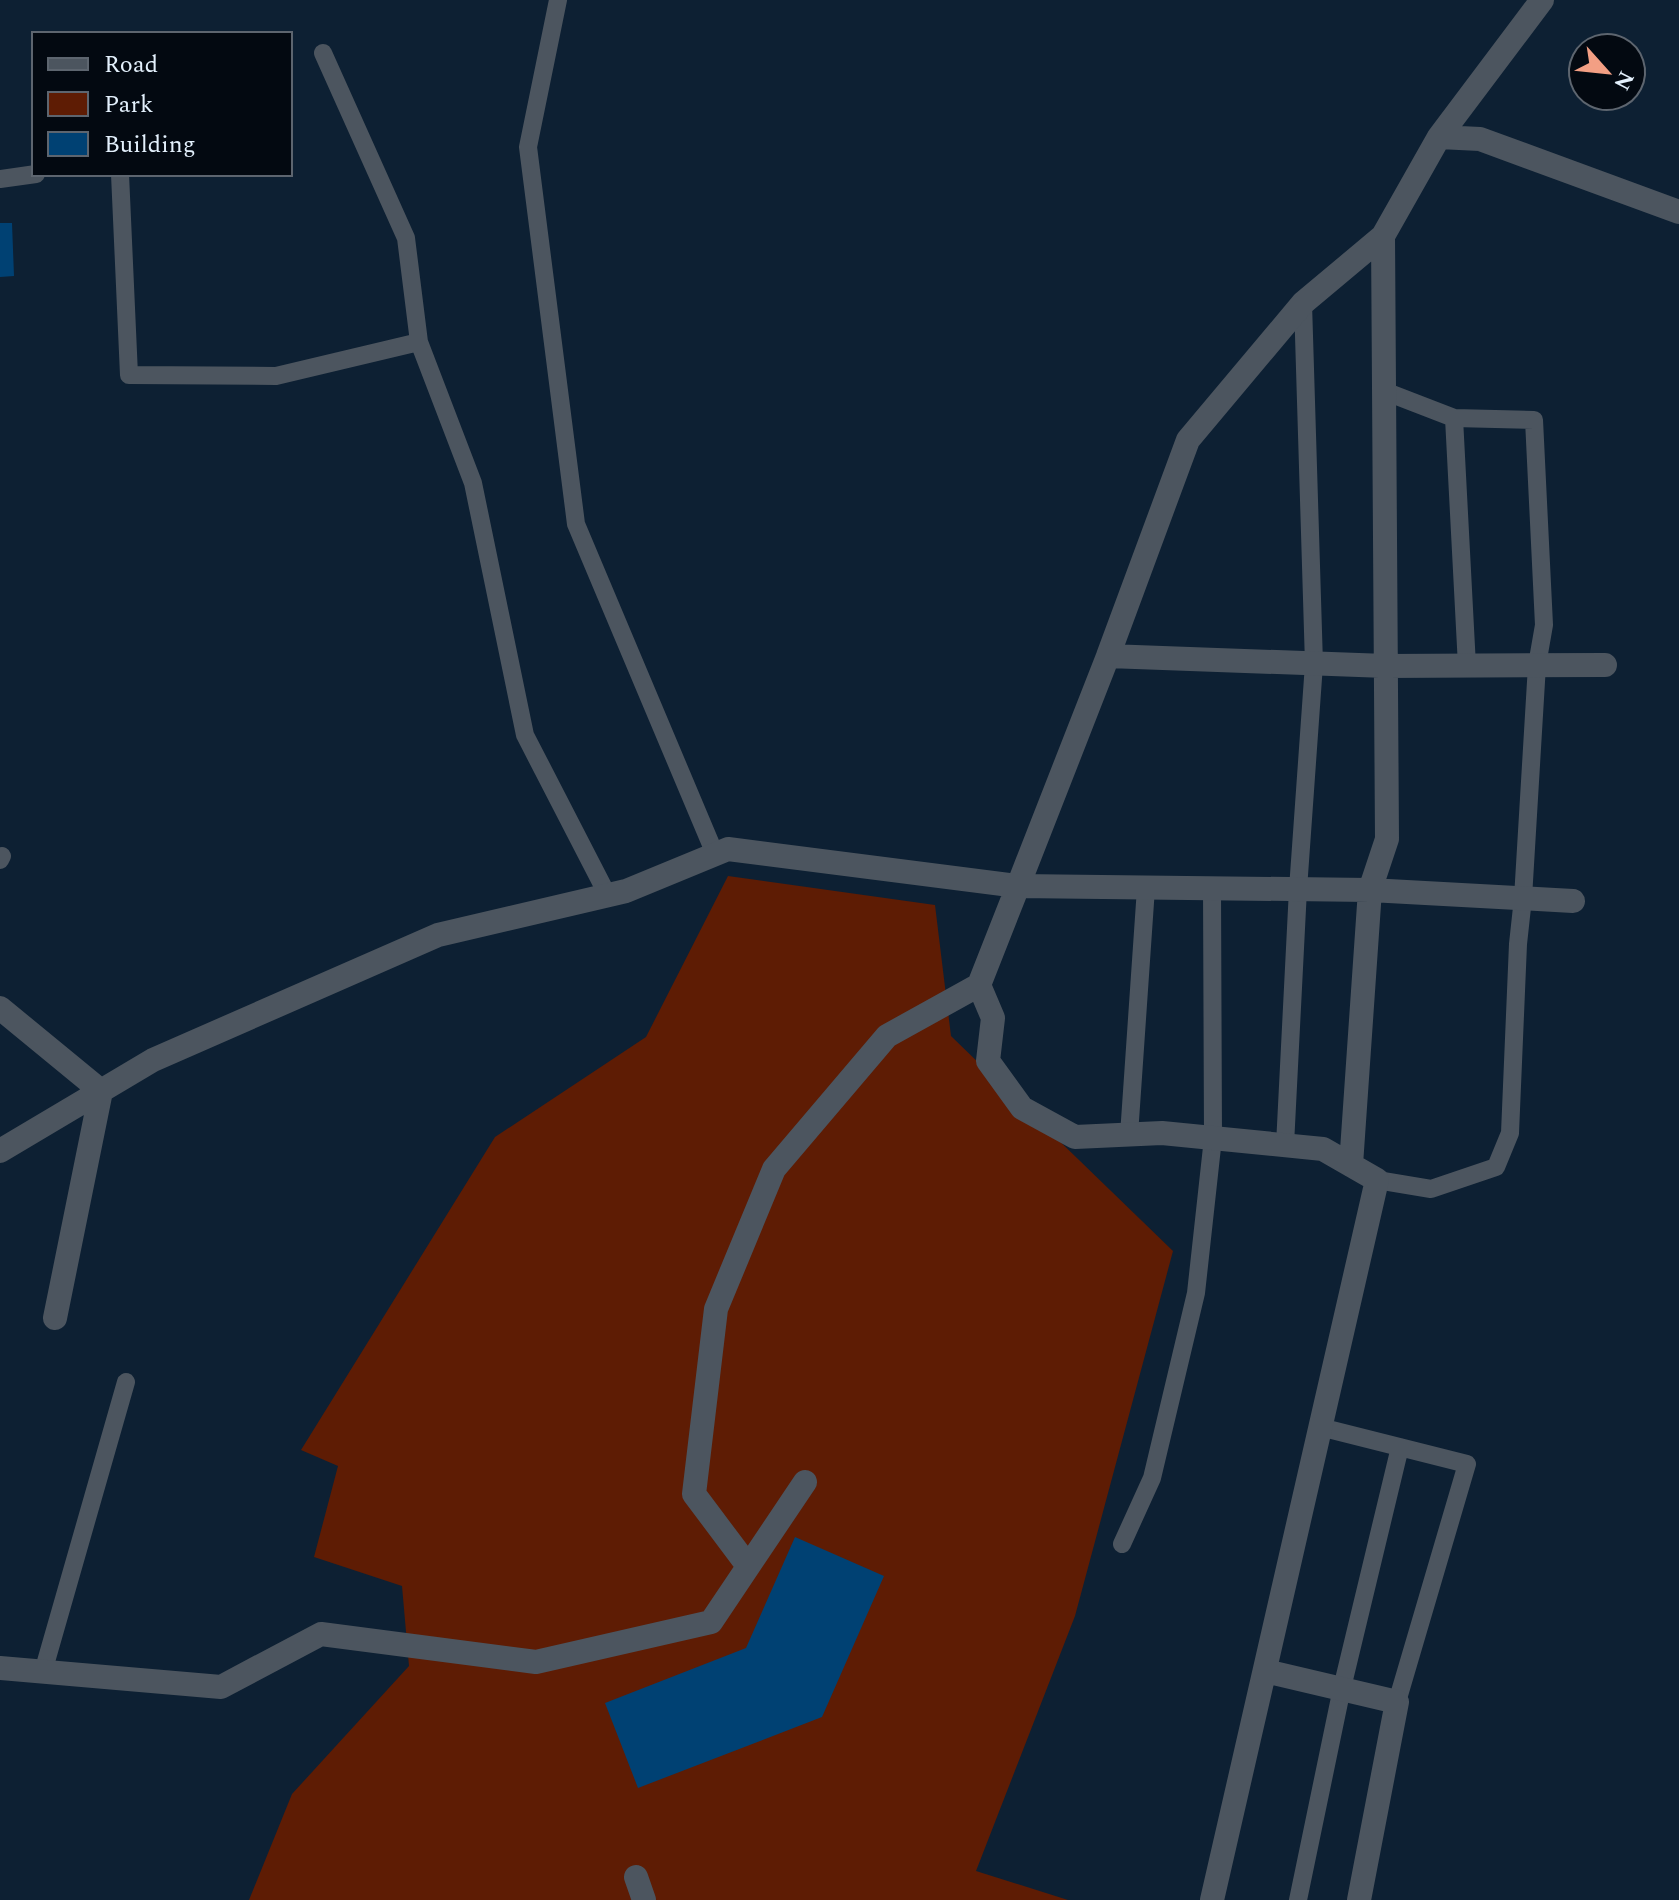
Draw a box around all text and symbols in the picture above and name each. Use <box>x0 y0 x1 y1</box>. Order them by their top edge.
legend <box>32 32 292 176</box>
north arrow <box>1567 32 1647 112</box>
text: Road <box>104 47 158 83</box>
text: N <box>1605 65 1642 96</box>
text: Park <box>104 87 154 123</box>
text: Building <box>104 127 196 163</box>

